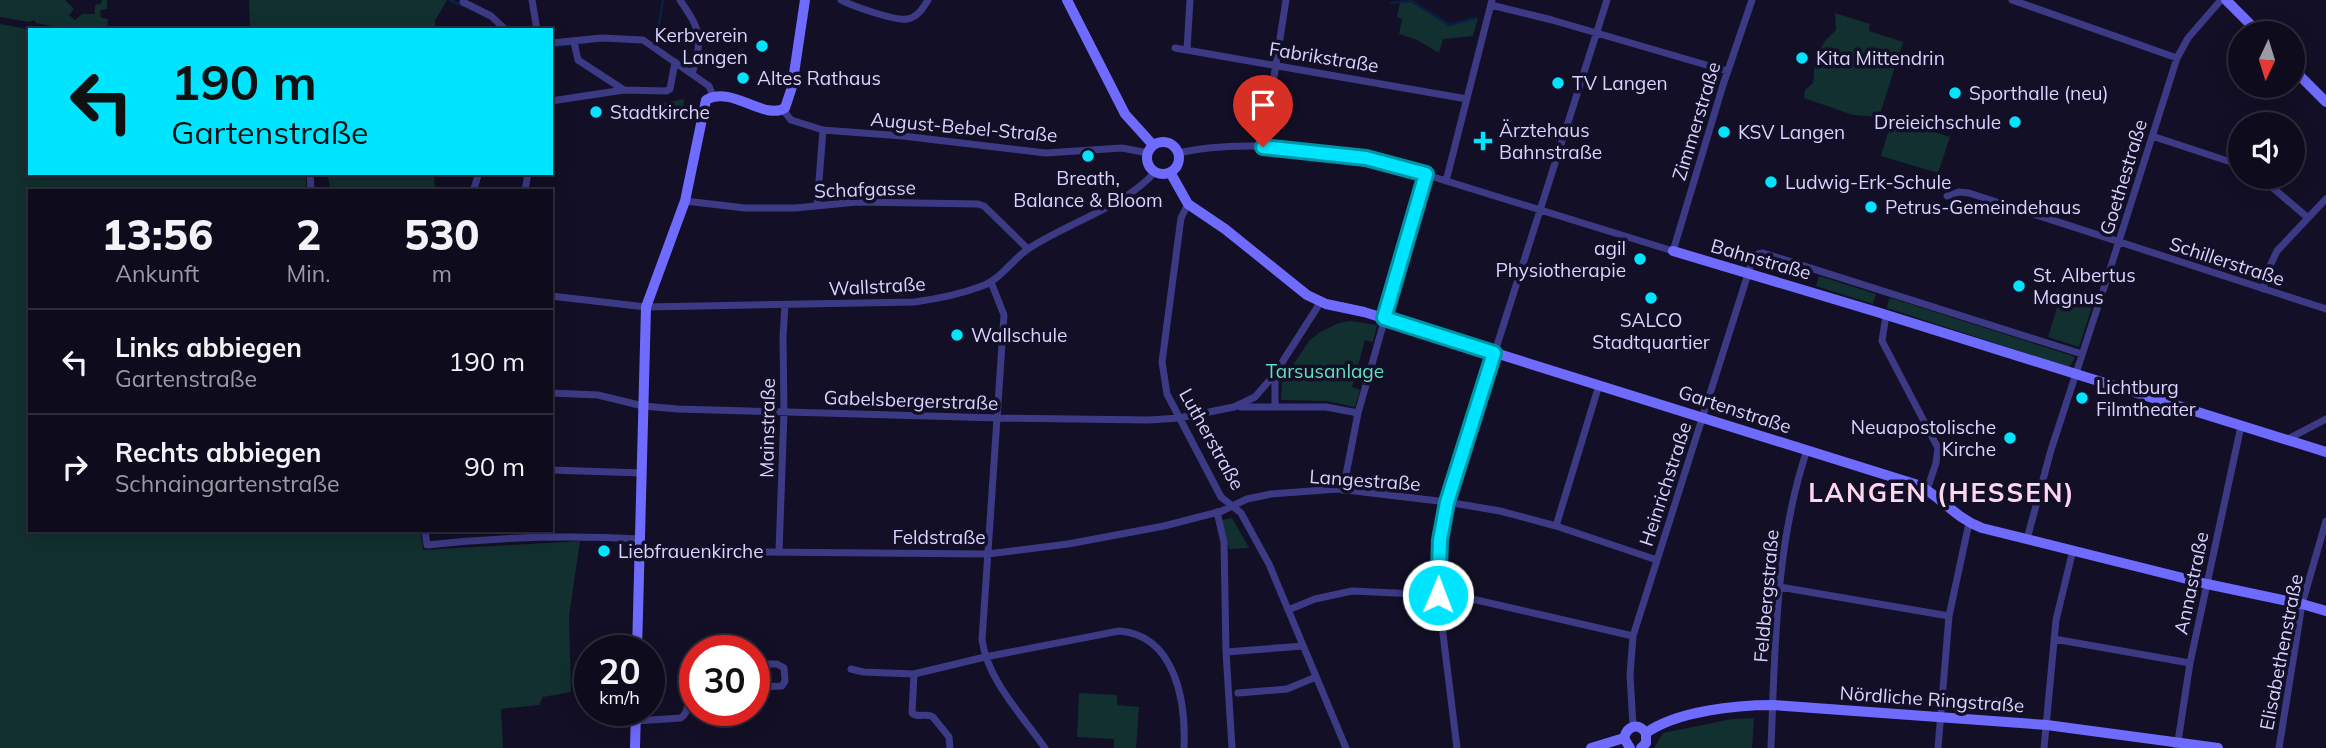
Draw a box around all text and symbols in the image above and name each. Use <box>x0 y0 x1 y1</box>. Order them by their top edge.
north arrow <box>2228 21 2305 98</box>
map controls <box>2228 21 2305 189</box>
place label: Kerbverein Langen <box>655 23 748 69</box>
street label: Fabrikstraße <box>1267 36 1381 78</box>
marker: Kerbverein Langen <box>754 38 770 54</box>
place label: Kita Mittendrin <box>1816 46 1945 70</box>
marker: Kita Mittendrin <box>1794 50 1810 66</box>
text: 190 m <box>171 51 317 112</box>
icon: left <box>56 56 147 147</box>
street label: Zimmerstraße <box>1667 59 1725 183</box>
place label: Altes Rathaus <box>757 66 881 90</box>
marker: Altes Rathaus <box>735 70 751 86</box>
place label: TV Langen <box>1572 71 1668 95</box>
pin <box>1233 75 1293 147</box>
marker: TV Langen <box>1550 75 1566 91</box>
place label: Sporthalle (neu) <box>1969 81 2109 105</box>
marker: Sporthalle (neu) <box>1947 85 1963 101</box>
icon: arrive <box>1244 86 1282 124</box>
place label: Stadtkirche <box>610 100 710 124</box>
marker: Stadtkirche <box>588 104 604 120</box>
street label: August-Bebel-Straße <box>870 107 1058 147</box>
place label: Dreieichschule <box>1874 110 2001 134</box>
text: Gartenstraße <box>171 112 369 152</box>
button: sound <box>2228 112 2305 189</box>
marker: Dreieichschule <box>2007 114 2023 130</box>
street label: Goethestraße <box>2094 116 2152 238</box>
place label: Ärztehaus Bahnstraße <box>1499 118 1602 164</box>
place label: KSV Langen <box>1738 120 1845 144</box>
marker: KSV Langen <box>1716 124 1732 140</box>
marker: Ärztehaus Bahnstraße <box>1473 131 1493 151</box>
marker: Breath, Balance & Bloom <box>1080 148 1096 164</box>
place label: Breath, Balance & Bloom <box>1013 166 1163 212</box>
place label: Ludwig-Erk-Schule <box>1785 170 1951 194</box>
marker: Ludwig-Erk-Schule <box>1763 174 1779 190</box>
street label: Schafgasse <box>814 175 916 203</box>
place label: Petrus-Gemeindehaus <box>1885 195 2081 219</box>
marker: Petrus-Gemeindehaus <box>1863 199 1879 215</box>
text: 13:56 <box>101 208 213 261</box>
text: 2 <box>296 208 321 261</box>
text: 530 <box>404 208 480 261</box>
street label: Schillerstraße <box>2166 231 2288 291</box>
street label: Bahnstraße <box>1708 233 1814 285</box>
place label: agil Physiotherapie <box>1495 236 1626 282</box>
marker: agil Physiotherapie <box>1632 251 1648 267</box>
text: Ankunft <box>115 259 199 288</box>
text: Min. <box>287 259 331 288</box>
text: m <box>432 259 452 288</box>
place label: St. Albertus Magnus <box>2033 263 2136 309</box>
street label: Wallstraße <box>828 271 926 301</box>
marker: St. Albertus Magnus <box>2011 278 2027 294</box>
marker: SALCO Stadtquartier <box>1643 290 1659 306</box>
place label: SALCO Stadtquartier <box>1592 308 1710 354</box>
place label: Wallschule <box>971 323 1067 347</box>
marker: Wallschule <box>949 327 965 343</box>
text: Links abbiegen <box>115 331 302 364</box>
icon: left <box>56 343 94 381</box>
text: 190 m <box>449 345 525 378</box>
park label: Tarsusanlage <box>1266 359 1384 383</box>
text: Gartenstraße <box>115 364 257 393</box>
place label: Lichtburg Filmtheater <box>2096 375 2196 421</box>
street label: Mainstraße <box>754 378 780 478</box>
street label: Gartenstraße <box>1676 379 1794 439</box>
street label: Lutherstraße <box>1174 384 1250 494</box>
street label: Gabelsbergerstraße <box>823 385 999 415</box>
marker: Lichtburg Filmtheater <box>2074 390 2090 406</box>
place label: Neuapostolische Kirche <box>1851 415 1996 461</box>
street label: Heinrichstraße <box>1634 419 1696 549</box>
marker: Neuapostolische Kirche <box>2002 430 2018 446</box>
text: Rechts abbiegen <box>115 436 321 469</box>
icon: right <box>56 448 94 486</box>
text: 90 m <box>464 450 525 483</box>
street label: Langestraße <box>1309 464 1421 496</box>
text: Schnaingartenstraße <box>115 469 339 498</box>
district label: LANGEN (HESSEN) <box>1808 476 2076 509</box>
street label: Feldstraße <box>892 525 986 549</box>
street label: Feldbergstraße <box>1748 529 1784 663</box>
street label: Annastraße <box>2168 530 2214 636</box>
place label: Liebfrauenkirche <box>618 539 764 563</box>
marker: Liebfrauenkirche <box>596 543 612 559</box>
position arrow <box>1401 558 1475 632</box>
street label: Elisabethenstraße <box>2254 572 2308 732</box>
speed limit sign: 30 <box>679 635 770 726</box>
text: 20 <box>598 649 641 693</box>
street label: Nördliche Ringstraße <box>1839 681 2025 717</box>
text: km/h <box>599 686 640 709</box>

